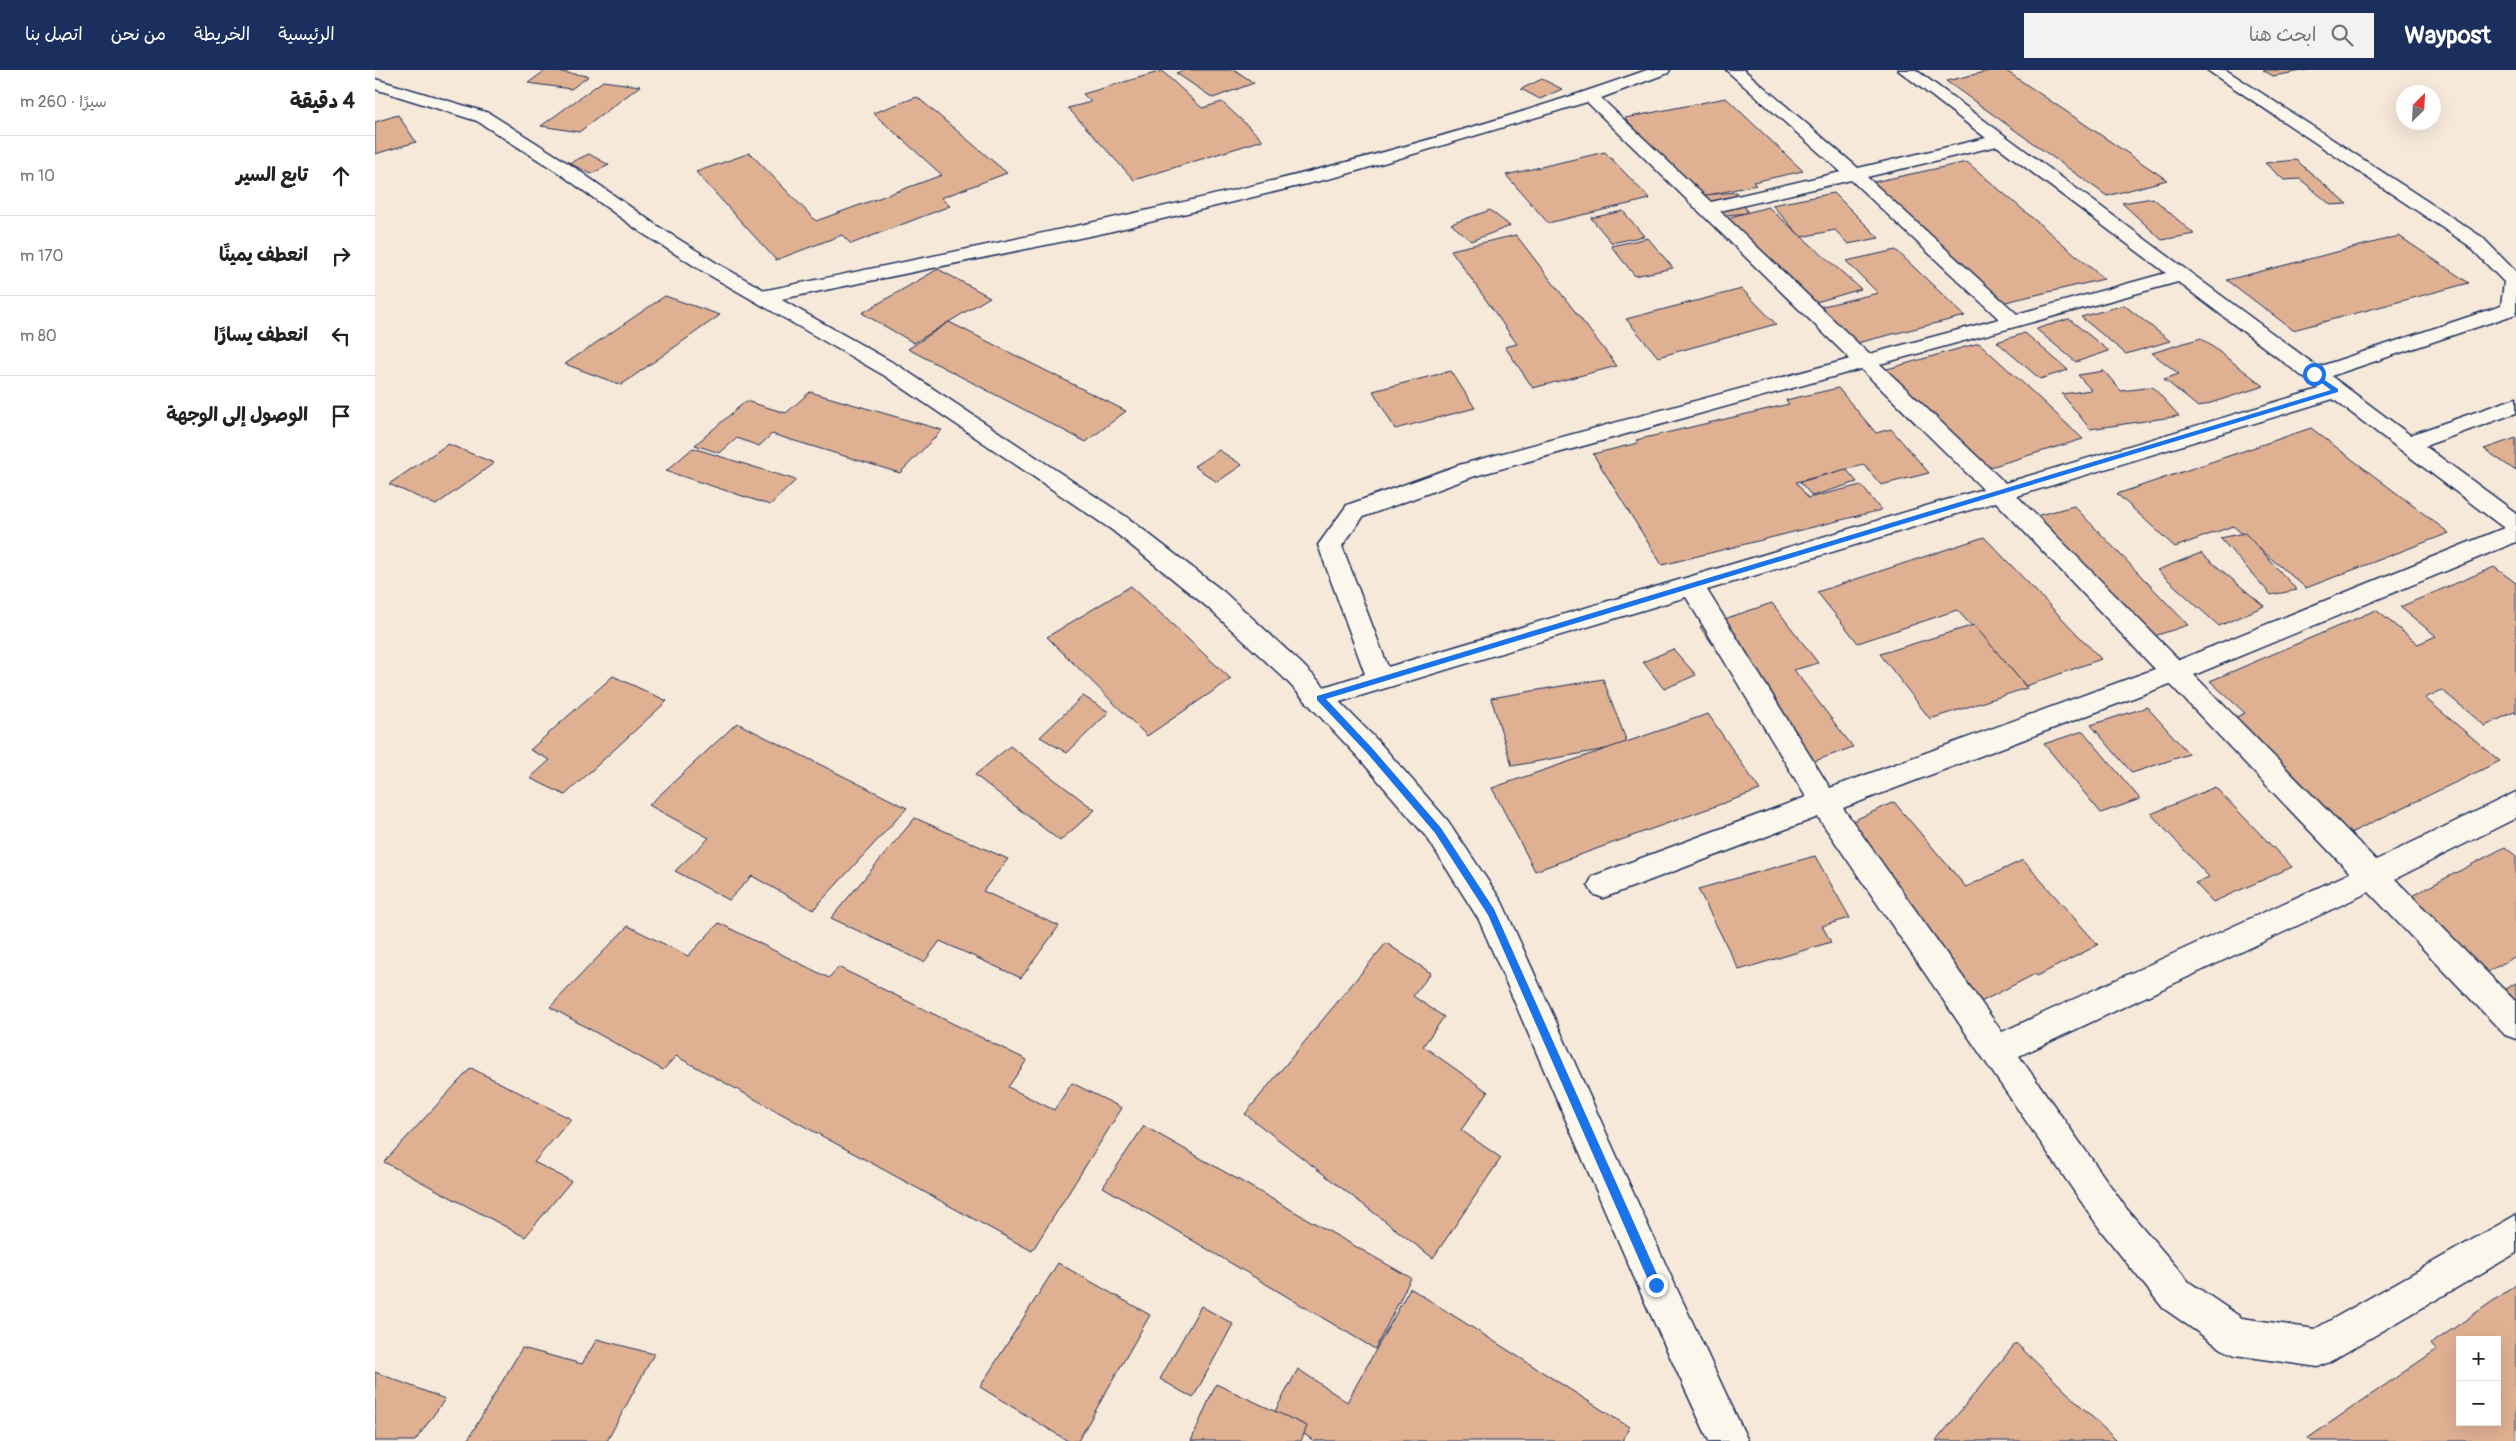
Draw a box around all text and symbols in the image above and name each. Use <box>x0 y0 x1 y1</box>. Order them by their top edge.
search box <box>2024 13 2374 58</box>
icon: search <box>2328 21 2356 49</box>
text: Waypost <box>2404 21 2491 50</box>
text: اتصل بنا <box>25 23 83 46</box>
text: من نحن <box>111 23 166 46</box>
text: الخريطة <box>194 23 250 46</box>
text: الرئيسية <box>278 23 335 46</box>
text: ابحث هنا <box>2249 23 2316 47</box>
north arrow <box>2396 85 2441 130</box>
text: 4 دقيقة <box>290 88 355 115</box>
text: سيرًا · 260 m <box>20 92 107 112</box>
icon: ahead <box>327 162 355 190</box>
text: تابع السير <box>236 163 308 187</box>
text: 10 m <box>20 166 55 186</box>
icon: right <box>327 242 355 270</box>
text: انعطف يمينًا <box>219 243 308 267</box>
text: 170 m <box>20 246 63 266</box>
icon: left <box>327 322 355 350</box>
text: انعطف يسارًا <box>214 323 308 347</box>
text: 80 m <box>20 326 57 346</box>
route start <box>2303 363 2326 386</box>
icon: arrive <box>327 402 355 430</box>
text: الوصول إلى الوجهة <box>166 403 308 427</box>
route end <box>1645 1274 1668 1297</box>
map controls <box>2456 1336 2501 1426</box>
button: + <box>2456 1336 2501 1381</box>
button: − <box>2456 1381 2501 1426</box>

